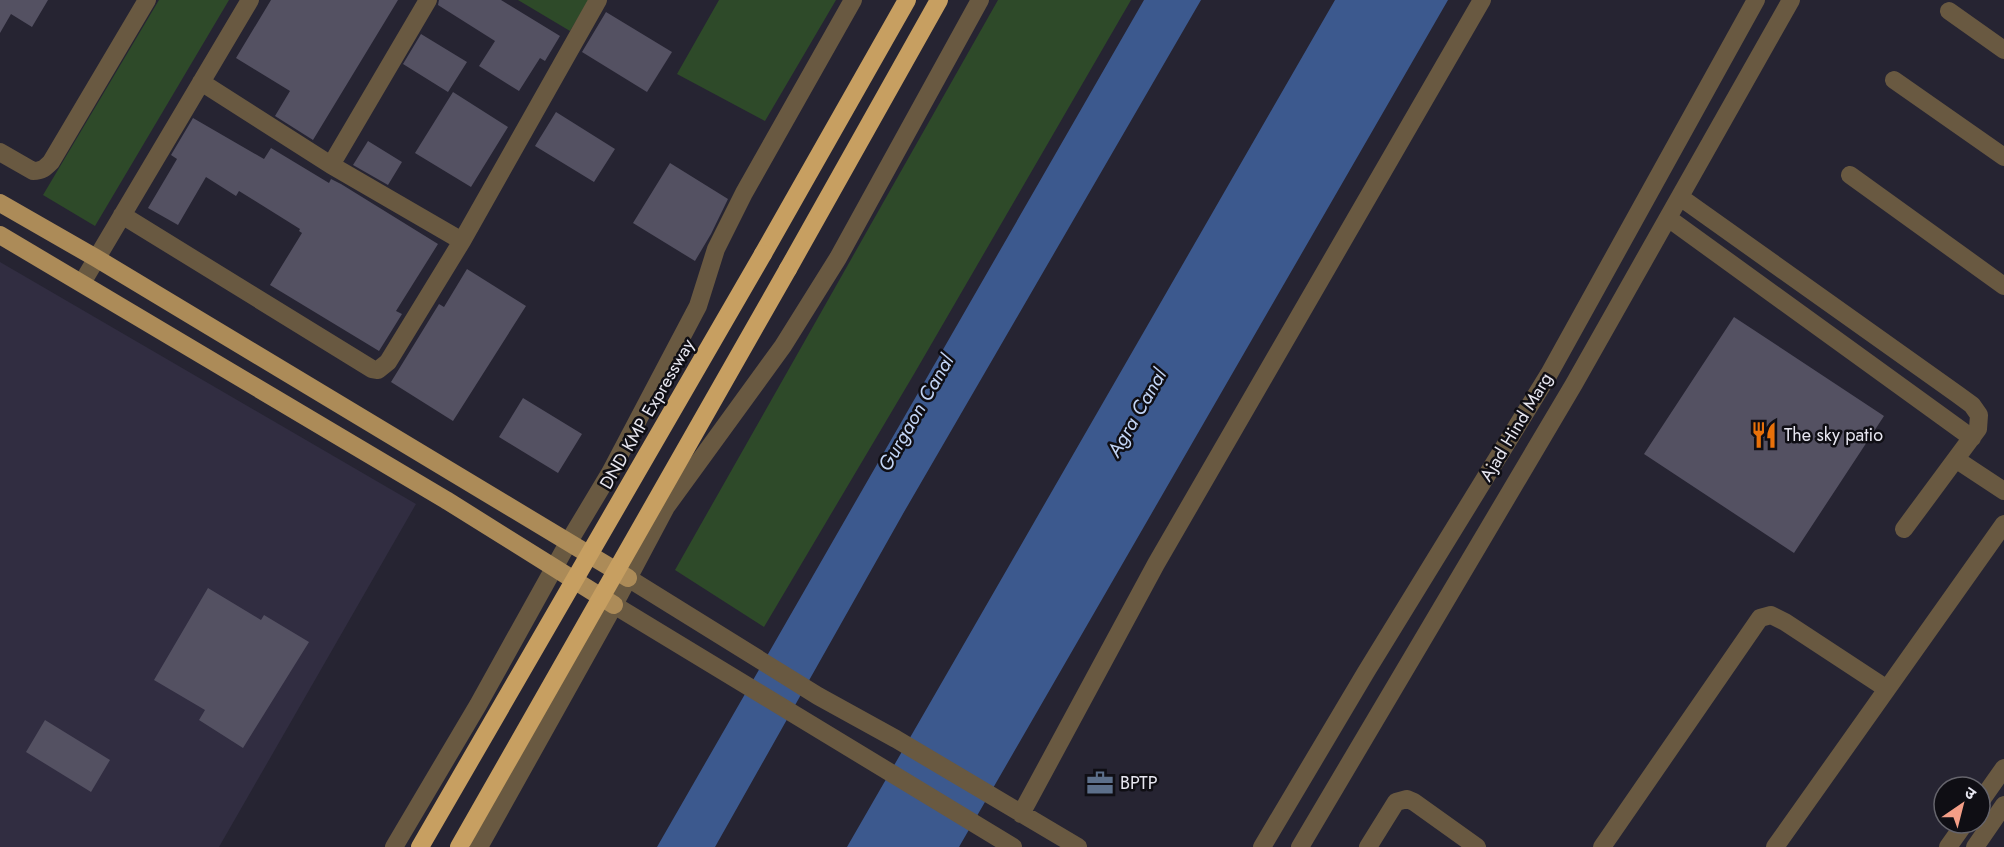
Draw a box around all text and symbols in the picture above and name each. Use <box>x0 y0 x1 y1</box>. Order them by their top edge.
street label: DND KMP Expressway <box>593 334 701 494</box>
water label: Gurgaon Canal <box>871 348 962 477</box>
water label: Agra Canal <box>1100 362 1175 463</box>
street label: Ajad Hind Marg <box>1473 368 1559 486</box>
restaurant icon: The sky patio <box>1749 420 1779 450</box>
place label: The sky patio <box>1784 422 1883 448</box>
office icon: BPTP <box>1085 768 1115 798</box>
place label: BPTP <box>1120 770 1158 796</box>
north arrow <box>1932 775 1992 835</box>
text: उ <box>1960 781 1981 806</box>

